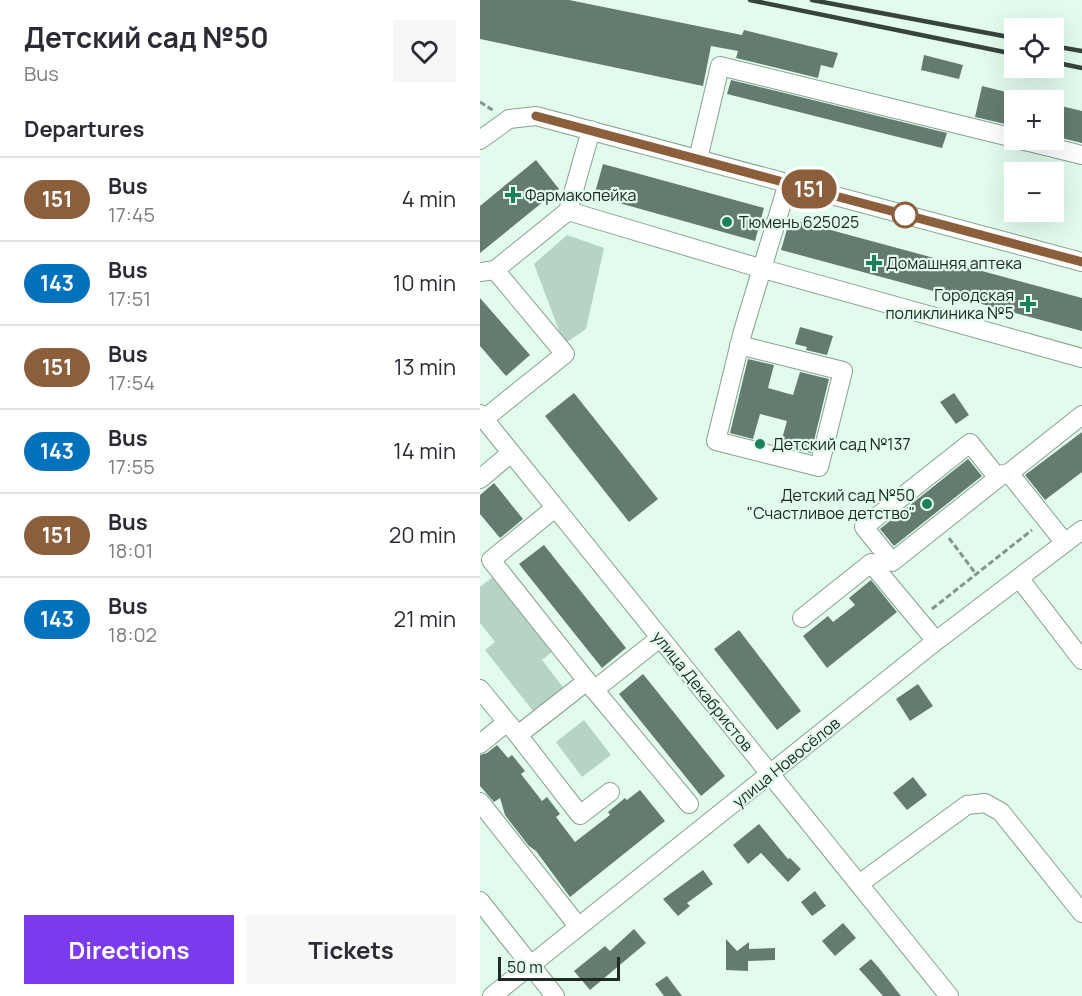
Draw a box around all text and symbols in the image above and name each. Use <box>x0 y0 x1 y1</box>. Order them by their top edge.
text: Детский сад №50 <box>24 18 269 56</box>
map controls <box>1004 18 1064 222</box>
button: locate <box>1004 18 1064 78</box>
button: heart <box>393 20 456 83</box>
text: Bus <box>24 60 59 87</box>
button: + <box>1004 90 1064 150</box>
text: Departures <box>24 114 144 144</box>
button: − <box>1004 162 1064 222</box>
line badge: 151 <box>774 170 844 208</box>
text: Bus <box>108 171 148 201</box>
text: 151 <box>794 175 824 203</box>
text: 4 min <box>402 184 456 214</box>
place label: Фармакопейка <box>525 184 636 206</box>
text: 151 <box>42 185 72 213</box>
marker: Фармакопейка <box>506 188 520 202</box>
text: 17:45 <box>108 201 155 228</box>
unlabelled marker <box>892 202 918 228</box>
place label: Тюмень 625025 <box>739 211 859 233</box>
marker: Тюмень 625025 <box>720 215 734 229</box>
place label: Домашняя аптека <box>886 252 1022 274</box>
text: Bus <box>108 255 148 285</box>
marker: Домашняя аптека <box>867 256 881 270</box>
text: 10 min <box>393 268 456 298</box>
text: 143 <box>40 269 74 297</box>
place label: Городская поликлиника №5 <box>886 284 1014 324</box>
text: 17:51 <box>108 285 151 312</box>
marker: Городская поликлиника №5 <box>1019 295 1037 313</box>
text: Bus <box>108 339 148 369</box>
text: 13 min <box>394 352 456 382</box>
text: 151 <box>42 353 72 381</box>
text: 17:54 <box>108 369 155 396</box>
text: Bus <box>108 423 148 453</box>
place label: Детский сад №137 <box>772 433 910 455</box>
text: 14 min <box>393 436 456 466</box>
text: 143 <box>40 437 74 465</box>
marker: Детский сад №137 <box>753 437 767 451</box>
text: 17:55 <box>108 453 155 480</box>
place label: Детский сад №50 "Счастливое детство" <box>747 484 915 524</box>
marker: Детский сад №50 "Счастливое детство" <box>920 497 934 511</box>
text: Bus <box>108 507 148 537</box>
text: 20 min <box>389 520 456 550</box>
text: 151 <box>42 521 72 549</box>
text: 18:01 <box>108 537 153 564</box>
text: Bus <box>108 591 148 621</box>
text: 21 min <box>394 604 456 634</box>
text: 143 <box>40 605 74 633</box>
text: 18:02 <box>108 621 157 648</box>
street label: улица Декабристов <box>648 626 759 756</box>
street label: улица Новосёлов <box>728 712 845 812</box>
button: Directions <box>24 915 234 984</box>
button: Tickets <box>246 915 456 984</box>
scale bar <box>498 954 620 982</box>
text: 50 m <box>507 956 543 978</box>

